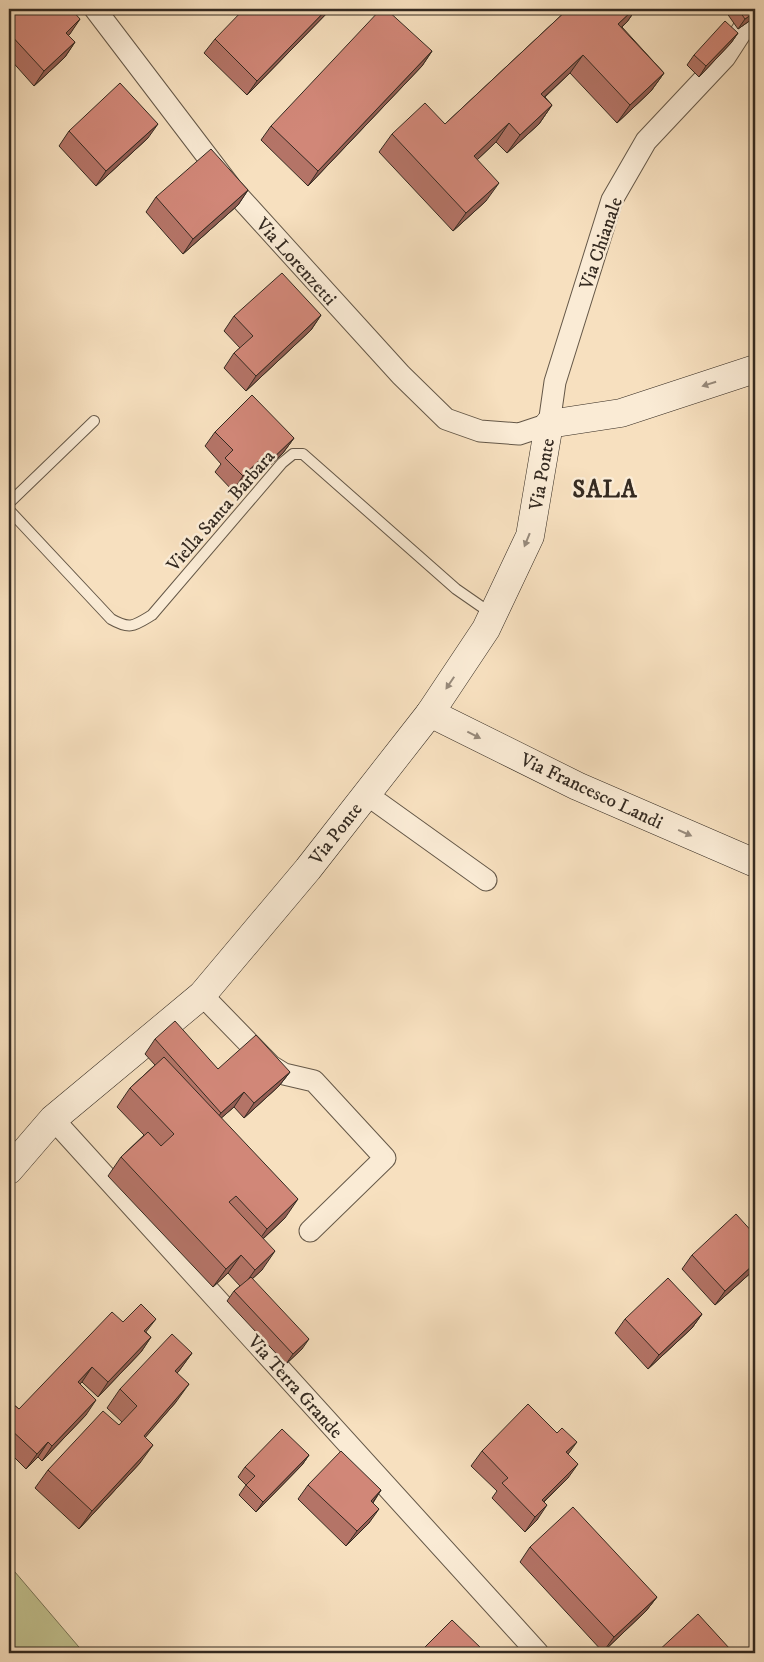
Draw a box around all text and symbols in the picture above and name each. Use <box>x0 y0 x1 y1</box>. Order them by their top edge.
street label: Via Chianale <box>575 194 628 294</box>
street label: Via Lorenzetti <box>250 213 341 311</box>
one-way arrow <box>701 381 716 389</box>
street label: Via Ponte <box>525 436 560 513</box>
street label: Viella Santa Barbara <box>161 445 280 577</box>
district label: SALA <box>573 475 637 505</box>
one-way arrow <box>523 533 531 548</box>
one-way arrow <box>446 676 455 690</box>
one-way arrow <box>467 731 481 739</box>
street label: Via Francesco Landi <box>516 748 666 834</box>
street label: Via Ponte <box>304 798 368 870</box>
one-way arrow <box>678 829 692 837</box>
street label: Via Terra Grande <box>242 1330 347 1444</box>

